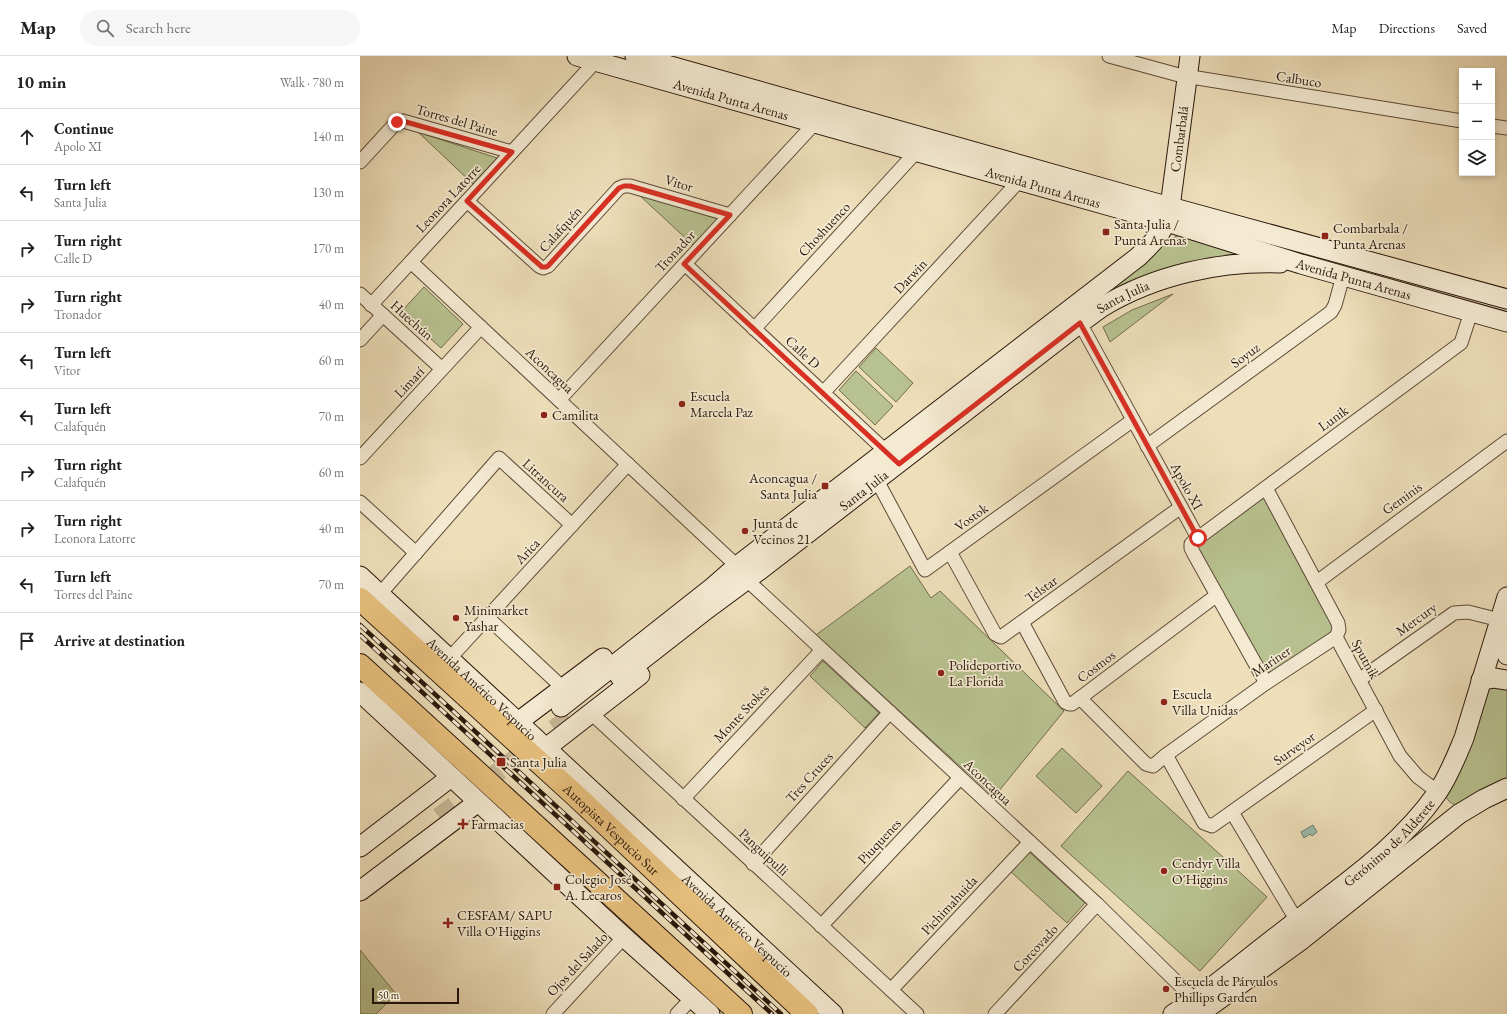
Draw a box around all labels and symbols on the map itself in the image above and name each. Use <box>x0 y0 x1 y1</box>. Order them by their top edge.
street label: Calbuco <box>1275 67 1323 91</box>
street label: Avenida Punta Arenas <box>670 74 791 124</box>
street label: Torres del Paine <box>414 100 501 140</box>
street label: Combarbalá <box>1166 104 1192 173</box>
route end <box>388 113 406 131</box>
street label: Leonora Latorre <box>412 159 485 236</box>
street label: Avenida Punta Arenas <box>982 162 1103 212</box>
street label: Vitor <box>663 170 696 196</box>
street label: Choshuenco <box>794 198 854 260</box>
street label: Calafquén <box>535 202 586 256</box>
place label: Santa Julia / Punta Arenas <box>1114 215 1187 249</box>
place label: Combarbala / Punta Arenas <box>1333 219 1408 253</box>
street label: Tronador <box>651 226 699 276</box>
marker: Santa Julia / Punta Arenas <box>1101 227 1111 237</box>
marker: Combarbala / Punta Arenas <box>1320 231 1330 241</box>
street label: Darwin <box>889 254 931 297</box>
street label: Avenida Punta Arenas <box>1293 254 1414 304</box>
street label: Santa Julia <box>1093 276 1152 317</box>
street label: Huechún <box>387 296 438 344</box>
street label: Calle D <box>782 331 824 373</box>
street label: Soyuz <box>1227 338 1264 372</box>
street label: Aconcagua <box>521 342 578 397</box>
street label: Limarí <box>390 362 428 401</box>
place label: Escuela Marcela Paz <box>690 387 754 421</box>
marker: Escuela Marcela Paz <box>677 399 687 409</box>
street label: Lunik <box>1314 401 1352 435</box>
place label: Camilita <box>552 406 599 424</box>
marker: Camilita <box>539 410 549 420</box>
street label: Litrancura <box>519 454 574 506</box>
street label: Apolo XI <box>1166 458 1207 513</box>
street label: Santa Julia <box>836 465 892 515</box>
place label: Aconcagua / Santa Julia <box>748 469 817 503</box>
street label: Geminis <box>1378 477 1426 519</box>
marker: Aconcagua / Santa Julia <box>820 481 830 491</box>
street label: Vostok <box>951 499 992 535</box>
place label: Junta de Vecinos 21 <box>752 514 811 548</box>
marker: Junta de Vecinos 21 <box>740 526 750 536</box>
route start <box>1189 529 1207 547</box>
street label: Arica <box>510 534 544 568</box>
street label: Telstar <box>1021 571 1061 607</box>
street label: Mercury <box>1392 598 1441 640</box>
place label: Minimarket Yashar <box>464 601 529 635</box>
marker: Minimarket Yashar <box>451 613 461 623</box>
street label: Avenida Américo Vespucio <box>422 632 541 745</box>
street label: Sputnik <box>1348 636 1384 683</box>
street label: Mariner <box>1248 641 1294 681</box>
street label: Cosmos <box>1073 645 1119 686</box>
place label: Polideportivo La Florida <box>949 656 1022 690</box>
marker: Polideportivo La Florida <box>936 668 946 678</box>
street label: Monte Stokes <box>709 680 773 746</box>
place label: Escuela Villa Unidas <box>1172 685 1238 719</box>
marker: Escuela Villa Unidas <box>1159 697 1169 707</box>
street label: Surveyor <box>1270 727 1319 769</box>
street label: Tres Cruces <box>781 747 837 806</box>
place label: Santa Julia <box>510 753 567 771</box>
street label: Aconcagua <box>959 754 1016 809</box>
marker: Santa Julia <box>495 756 507 768</box>
street label: Autopista Vespucio Sur <box>558 779 664 880</box>
street label: Gerónimo de Alderete <box>1340 795 1439 891</box>
street label: Piuquenes <box>853 814 905 868</box>
place label: Farmacias <box>471 815 524 833</box>
marker: Farmacias <box>458 819 468 829</box>
street label: Panguipulli <box>735 824 793 880</box>
place label: Cendyr Villa O'Higgins <box>1172 854 1241 888</box>
marker: Cendyr Villa O'Higgins <box>1159 866 1169 876</box>
street label: Avenida Américo Vespucio <box>677 869 796 981</box>
place label: Colegio José A. Lecaros <box>564 870 632 904</box>
street label: Pichimahuida <box>917 871 981 938</box>
marker: Colegio José A. Lecaros <box>552 882 562 892</box>
place label: CESFAM/ SAPU Villa O'Higgins <box>457 906 553 940</box>
marker: CESFAM/ SAPU Villa O'Higgins <box>442 917 454 929</box>
street label: Corcovado <box>1008 920 1062 976</box>
street label: Ojos del Salado <box>543 928 612 1000</box>
place label: Escuela de Párvulos Phillips Garden <box>1174 972 1278 1006</box>
marker: Escuela de Párvulos Phillips Garden <box>1161 984 1171 994</box>
scale bar <box>372 986 459 1005</box>

